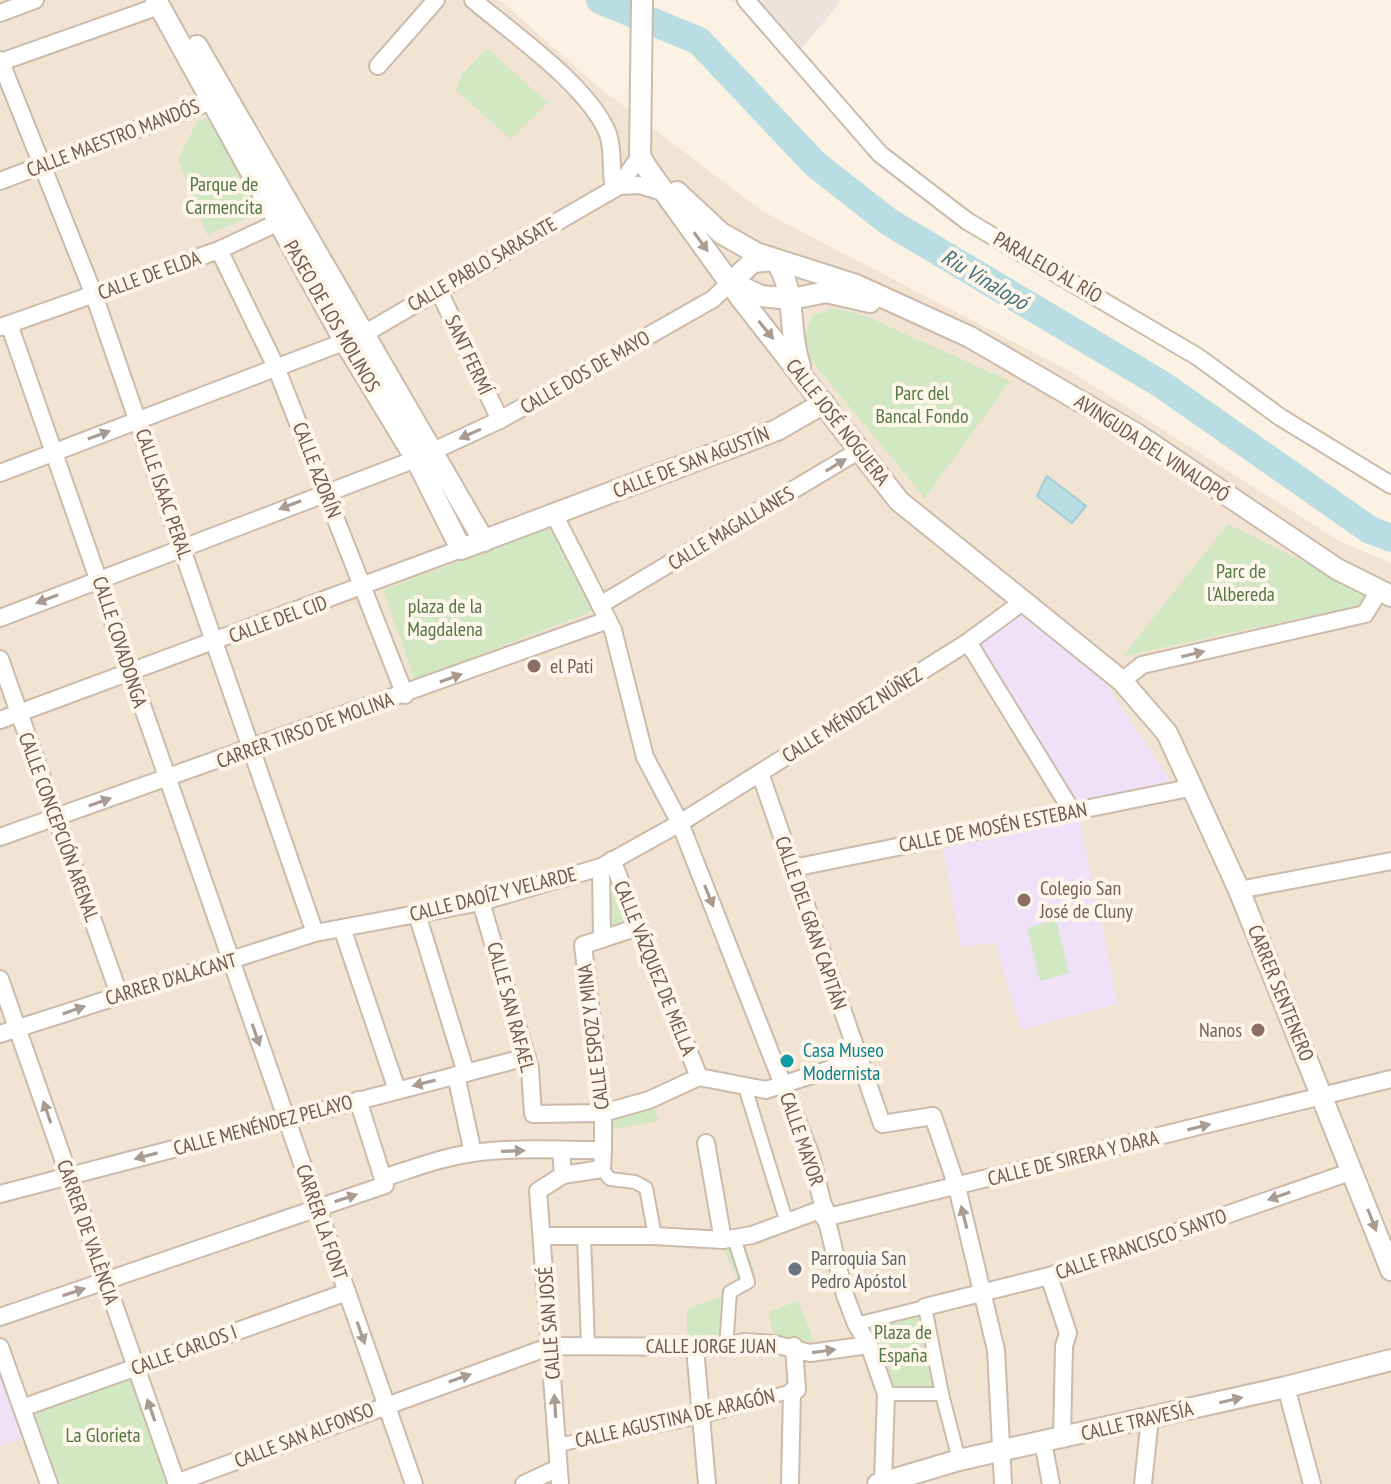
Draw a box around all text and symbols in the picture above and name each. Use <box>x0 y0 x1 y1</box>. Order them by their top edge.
street label: CALLE MAESTRO MANDÓS <box>23 93 203 183</box>
park label: Parque de Carmencita <box>185 171 263 220</box>
street label: CALLE PABLO SARASATE <box>403 211 561 317</box>
street label: PARALELO AL RÍO <box>989 225 1107 309</box>
one-way arrow <box>693 232 709 253</box>
street label: PASEO DE LOS MOLINOS <box>278 235 386 397</box>
water label: Riu Vinalopó <box>937 242 1035 317</box>
street label: CALLE DE ELDA <box>94 244 204 306</box>
street label: SANT FERMÍ <box>439 311 499 399</box>
one-way arrow <box>757 320 774 340</box>
street label: CALLE DOS DE MAYO <box>515 324 655 420</box>
street label: CALLE JOSÉ NOGUERA <box>780 353 896 491</box>
park label: Parc del Bancal Fondo <box>875 380 969 429</box>
street label: AVINGUDA DEL VINALOPÓ <box>1070 388 1234 508</box>
street label: CALLE AZORÍN <box>287 418 347 522</box>
street label: CALLE DE SAN AGUSTÍN <box>609 420 773 504</box>
street label: CALLE ISAAC PERAL <box>129 425 199 563</box>
one-way arrow <box>458 427 482 440</box>
one-way arrow <box>87 429 111 441</box>
one-way arrow <box>825 458 847 472</box>
street label: CALLE MAGALLANES <box>663 480 799 576</box>
one-way arrow <box>278 499 302 512</box>
park label: Parc de l'Albereda <box>1207 558 1275 607</box>
street label: CALLE COVADONGA <box>87 573 154 711</box>
street label: CALLE DEL CID <box>225 589 331 649</box>
one-way arrow <box>35 593 59 606</box>
park label: plaza de la Magdalena <box>407 593 483 642</box>
one-way arrow <box>1181 647 1206 659</box>
place label: el Pati <box>550 653 593 679</box>
marker: el Pati <box>525 657 543 675</box>
street label: CALLE MÉNDEZ NÚÑEZ <box>777 661 927 769</box>
one-way arrow <box>439 671 463 684</box>
street label: CARRER TIRSO DE MOLINA <box>213 686 398 774</box>
street label: CALLE CONCEPCIÓN ARENAL <box>13 729 106 926</box>
one-way arrow <box>88 795 112 807</box>
street label: CALLE DE MOSÉN ESTEBAN <box>897 796 1089 858</box>
street label: CALLE DEL GRAN CAPITÁN <box>769 833 853 1013</box>
street label: CALLE DAOÍZ Y VELARDE <box>407 861 579 927</box>
place label: Colegio San José de Cluny <box>1039 875 1133 924</box>
street label: CALLE VÁZQUEZ DE MELLA <box>608 877 702 1060</box>
one-way arrow <box>702 884 715 908</box>
marker: Colegio San José de Cluny <box>1015 891 1033 909</box>
street label: CARRER SENTENERO <box>1242 921 1320 1065</box>
street label: CALLE SAN RAFAEL <box>481 939 541 1076</box>
street label: CARRER D'ALACANT <box>102 947 240 1011</box>
street label: CALLE ESPOZ Y MINA <box>571 962 615 1111</box>
one-way arrow <box>62 1003 86 1015</box>
place label: Nanos <box>1199 1017 1242 1043</box>
marker: Nanos <box>1249 1021 1267 1039</box>
one-way arrow <box>250 1023 263 1047</box>
place label: Casa Museo Modernista <box>803 1037 884 1086</box>
marker: Casa Museo Modernista <box>778 1052 796 1070</box>
one-way arrow <box>412 1078 437 1090</box>
street label: CALLE MENÉNDEZ PELAYO <box>171 1089 355 1161</box>
street label: CALLE MAYOR <box>774 1089 830 1190</box>
one-way arrow <box>40 1100 52 1124</box>
one-way arrow <box>1187 1120 1212 1132</box>
street label: CALLE DE SIRERA Y DARA <box>985 1124 1162 1192</box>
one-way arrow <box>501 1145 526 1158</box>
one-way arrow <box>133 1150 158 1162</box>
street label: CARRER DE VALÈNCIA <box>51 1156 125 1308</box>
street label: CARRER LA FONT <box>290 1161 354 1283</box>
one-way arrow <box>1267 1190 1291 1202</box>
one-way arrow <box>335 1192 359 1204</box>
street label: CALLE FRANCISCO SANTO <box>1052 1202 1230 1286</box>
one-way arrow <box>957 1204 970 1229</box>
one-way arrow <box>1366 1208 1379 1232</box>
place label: Parroquia San Pedro Apóstol <box>811 1245 907 1294</box>
marker: Parroquia San Pedro Apóstol <box>786 1260 804 1278</box>
street label: CALLE SAN JOSÉ <box>532 1265 566 1381</box>
one-way arrow <box>62 1286 86 1298</box>
street label: CALLE CARLOS I <box>127 1319 241 1381</box>
park label: Plaza de España <box>874 1319 932 1368</box>
one-way arrow <box>356 1321 368 1345</box>
street label: CALLE JORGE JUAN <box>646 1333 776 1359</box>
one-way arrow <box>812 1344 837 1357</box>
one-way arrow <box>448 1371 472 1384</box>
street label: CALLE AGUSTINA DE ARAGÓN <box>573 1382 777 1454</box>
one-way arrow <box>548 1393 561 1418</box>
one-way arrow <box>1219 1393 1244 1406</box>
street label: CALLE TRAVESÍA <box>1078 1395 1196 1447</box>
street label: CALLE SAN ALFONSO <box>231 1396 377 1474</box>
one-way arrow <box>144 1398 156 1422</box>
park label: La Glorieta <box>66 1422 140 1448</box>

